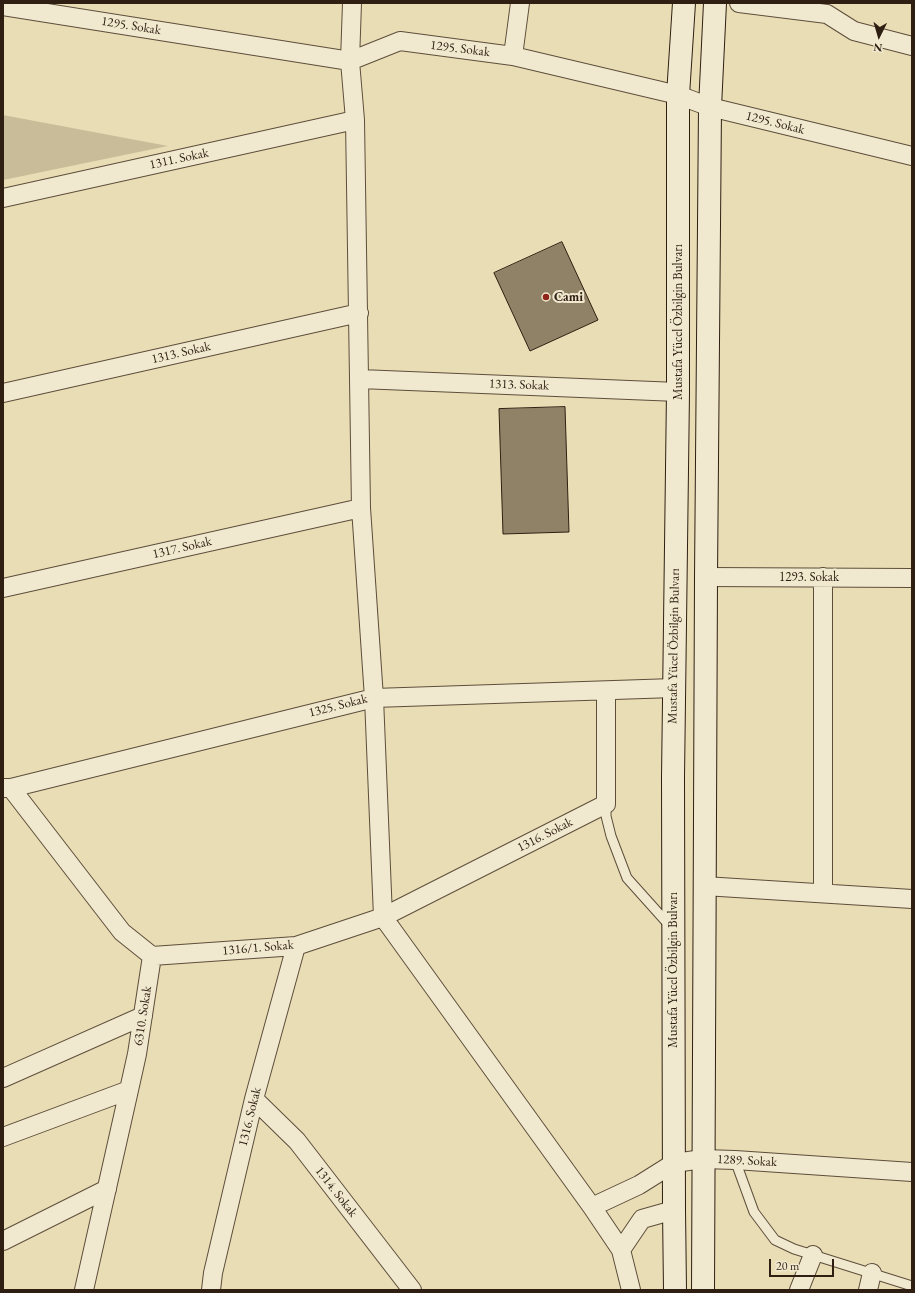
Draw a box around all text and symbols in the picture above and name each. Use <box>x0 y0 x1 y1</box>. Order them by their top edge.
street label: 1295. Sokak <box>100 14 162 38</box>
north arrow <box>859 16 899 56</box>
street label: 1295. Sokak <box>429 38 491 60</box>
text: N <box>873 41 883 55</box>
street label: 1295. Sokak <box>744 108 806 138</box>
street label: 1311. Sokak <box>148 145 210 173</box>
street label: Mustafa Yücel Özbilgin Bulvarı <box>670 244 686 400</box>
place label: Cami <box>554 289 583 305</box>
marker: Cami <box>541 292 551 302</box>
street label: 1313. Sokak <box>150 339 212 367</box>
street label: 1313. Sokak <box>489 376 549 394</box>
street label: 1317. Sokak <box>151 534 213 562</box>
street label: Mustafa Yücel Özbilgin Bulvarı <box>665 568 683 724</box>
street label: 1293. Sokak <box>779 569 839 585</box>
street label: 1325. Sokak <box>307 691 369 721</box>
street label: 1316. Sokak <box>515 814 575 856</box>
street label: Mustafa Yücel Özbilgin Bulvarı <box>665 892 681 1048</box>
street label: 1316/1. Sokak <box>222 937 294 959</box>
street label: 6310. Sokak <box>131 985 155 1047</box>
street label: 1316. Sokak <box>235 1086 265 1148</box>
street label: 1289. Sokak <box>717 1152 777 1170</box>
street label: 1314. Sokak <box>311 1163 361 1221</box>
scale bar <box>771 1251 836 1277</box>
text: 20 m <box>776 1258 799 1274</box>

